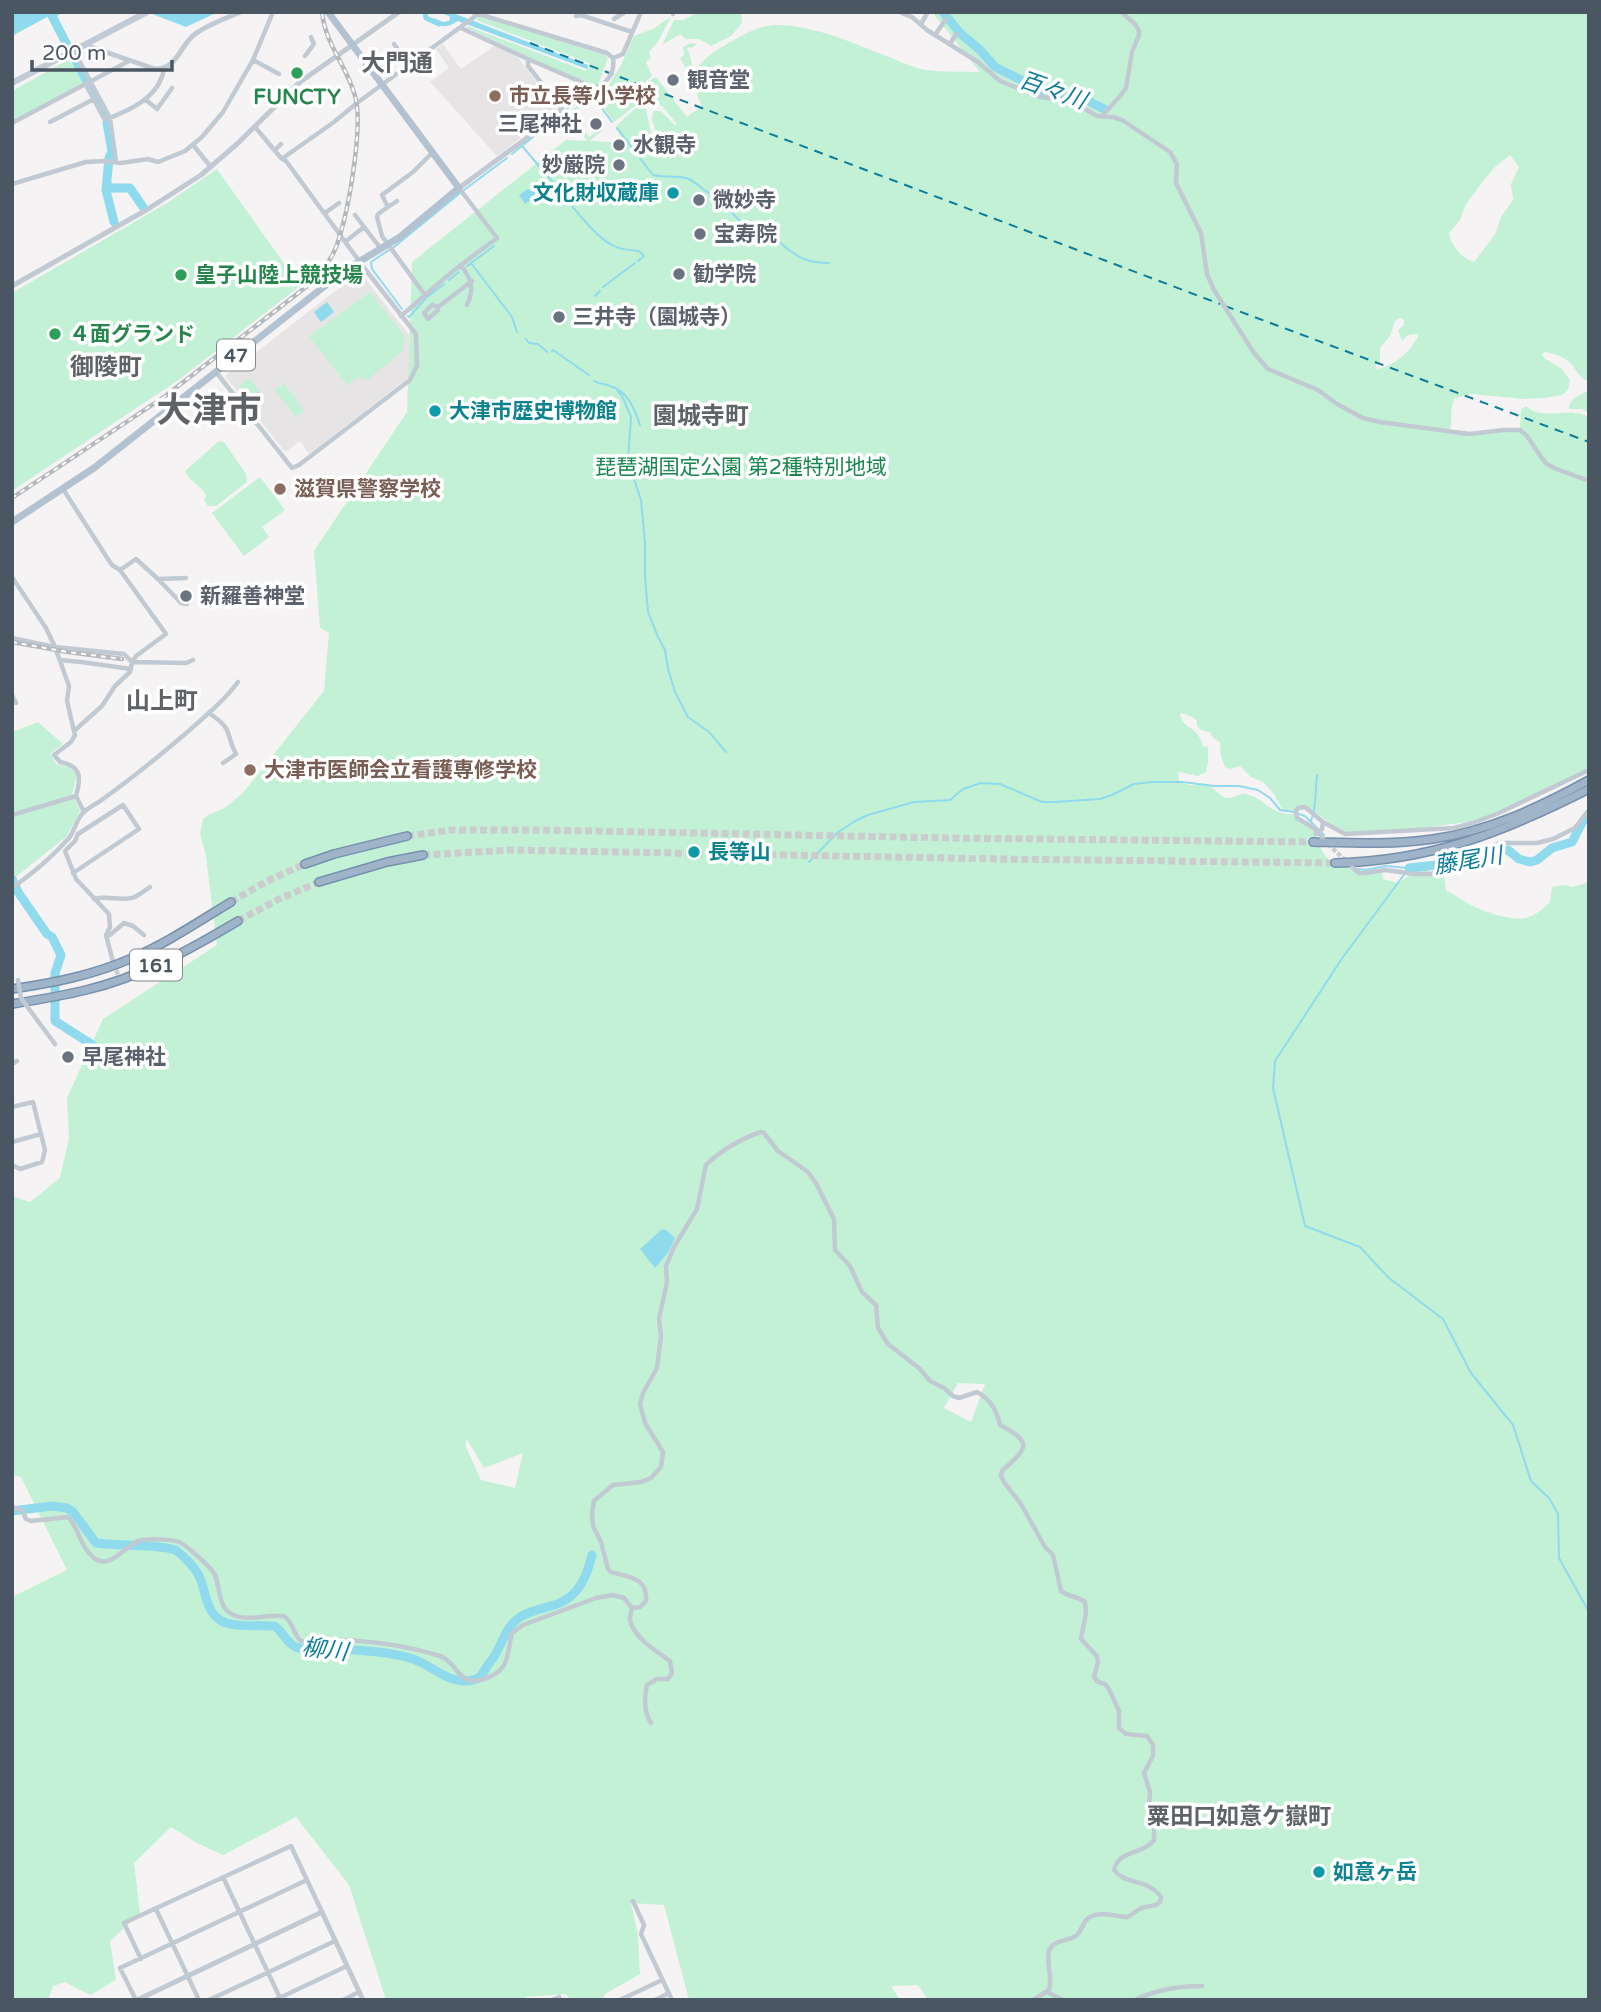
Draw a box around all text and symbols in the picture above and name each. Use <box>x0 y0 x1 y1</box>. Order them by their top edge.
scale bar <box>32 28 172 72</box>
text: 200 m <box>42 41 106 66</box>
district label: 大門通 <box>361 49 433 78</box>
marker: FUNCTY <box>289 65 305 81</box>
water label: 百々川 <box>1015 66 1093 116</box>
place label: 観音堂 <box>687 68 750 93</box>
marker: 観音堂 <box>665 72 681 88</box>
place label: 市立長等小学校 <box>509 84 656 109</box>
place label: FUNCTY <box>253 85 341 110</box>
marker: 市立長等小学校 <box>487 88 503 104</box>
place label: 三尾神社 <box>498 112 582 137</box>
marker: 三尾神社 <box>588 116 604 132</box>
place label: 水観寺 <box>633 133 696 158</box>
marker: 水観寺 <box>611 137 627 153</box>
place label: 妙厳院 <box>542 153 605 178</box>
marker: 妙厳院 <box>611 157 627 173</box>
place label: 文化財収蔵庫 <box>533 181 659 206</box>
marker: 文化財収蔵庫 <box>665 185 681 201</box>
place label: 微妙寺 <box>713 188 776 213</box>
marker: 微妙寺 <box>691 192 707 208</box>
place label: 宝寿院 <box>714 222 777 247</box>
marker: 宝寿院 <box>692 226 708 242</box>
place label: 勧学院 <box>693 262 756 287</box>
place label: 皇子山陸上競技場 <box>195 263 363 288</box>
marker: 勧学院 <box>671 266 687 282</box>
marker: 皇子山陸上競技場 <box>173 267 189 283</box>
place label: 三井寺（園城寺） <box>573 305 741 330</box>
marker: 三井寺（園城寺） <box>551 309 567 325</box>
place label: ４面グランド <box>69 322 195 347</box>
marker: ４面グランド <box>47 326 63 342</box>
road number: 47 <box>217 340 255 370</box>
district label: 御陵町 <box>70 353 142 382</box>
district label: 大津市 <box>156 390 262 432</box>
place label: 大津市歴史博物館 <box>449 399 617 424</box>
district label: 園城寺町 <box>653 402 749 431</box>
marker: 大津市歴史博物館 <box>427 403 443 419</box>
park label: 琵琶湖国定公園 第2種特別地域 <box>595 455 887 480</box>
place label: 滋賀県警察学校 <box>294 477 441 502</box>
marker: 滋賀県警察学校 <box>272 481 288 497</box>
place label: 新羅善神堂 <box>200 584 305 609</box>
marker: 新羅善神堂 <box>178 588 194 604</box>
district label: 山上町 <box>126 687 198 716</box>
place label: 大津市医師会立看護専修学校 <box>264 758 537 783</box>
marker: 大津市医師会立看護専修学校 <box>242 762 258 778</box>
place label: 長等山 <box>708 840 771 865</box>
water label: 藤尾川 <box>1432 841 1507 880</box>
marker: 長等山 <box>686 844 702 860</box>
road number: 161 <box>130 950 182 981</box>
place label: 早尾神社 <box>82 1045 166 1070</box>
marker: 早尾神社 <box>60 1049 76 1065</box>
water label: 柳川 <box>300 1633 352 1667</box>
district label: 粟田口如意ケ嶽町 <box>1147 1803 1331 1831</box>
place label: 如意ヶ岳 <box>1333 1860 1417 1885</box>
marker: 如意ヶ岳 <box>1311 1864 1327 1880</box>

